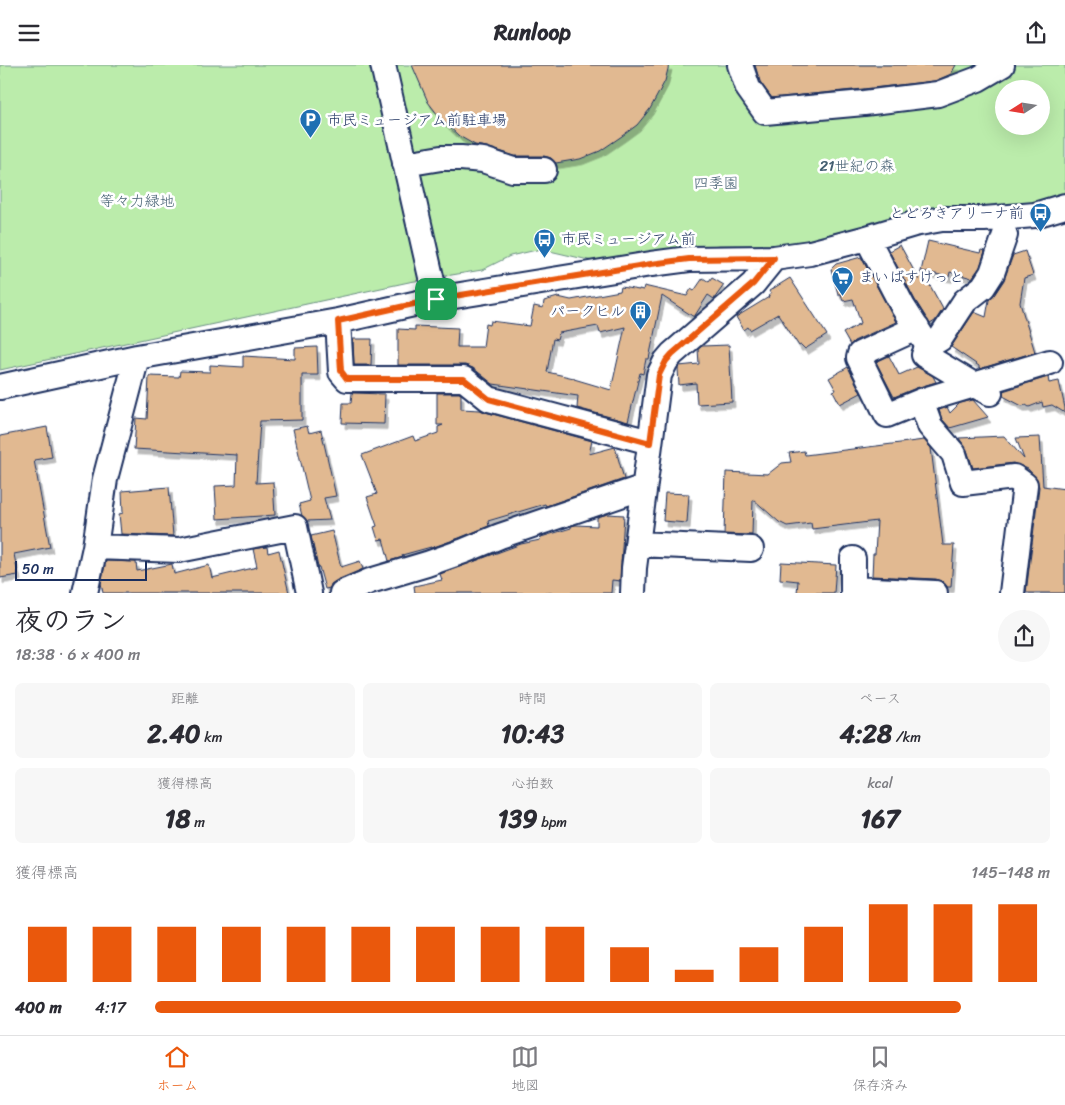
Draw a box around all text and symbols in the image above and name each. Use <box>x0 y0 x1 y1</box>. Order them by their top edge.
text: Runloop <box>494 13 571 52</box>
icon: menu <box>15 19 43 47</box>
icon: share <box>1022 19 1050 47</box>
north arrow <box>995 80 1050 135</box>
map controls <box>995 80 1050 135</box>
place label: 市民ミュージアム前駐車場 <box>327 107 507 133</box>
parking icon: 市民ミュージアム前駐車場 <box>299 108 323 139</box>
park label: 21世紀の森 <box>819 153 895 179</box>
park label: 四季園 <box>693 170 739 196</box>
park label: 等々力緑地 <box>99 188 175 214</box>
place label: とどろきアリーナ前 <box>889 200 1024 226</box>
bus stop icon: とどろきアリーナ前 <box>1028 201 1052 232</box>
place label: 市民ミュージアム前 <box>561 226 696 252</box>
bus stop icon: 市民ミュージアム前 <box>533 227 557 258</box>
place label: まいばすけっと <box>859 264 964 290</box>
supermarket icon: まいばすけっと <box>831 265 855 296</box>
pin <box>415 278 457 320</box>
icon: arrive <box>422 285 450 313</box>
place label: パークヒル <box>550 298 625 324</box>
building icon: パークヒル <box>629 299 653 330</box>
scale bar <box>15 557 148 581</box>
text: 50 m <box>22 557 54 582</box>
text: 夜のラン <box>15 596 127 645</box>
button: share <box>998 610 1050 662</box>
text: 18:38 · 6 × 400 m <box>15 640 140 669</box>
text: 距離 <box>171 686 199 711</box>
text: 時間 <box>518 686 546 711</box>
text: ペース <box>860 686 901 711</box>
text: 2.40 <box>147 711 201 756</box>
text: 10:43 <box>501 711 564 756</box>
text: 4:28 <box>839 711 892 756</box>
text: km <box>201 725 222 750</box>
text: /km <box>892 725 921 750</box>
text: 獲得標高 <box>157 771 213 796</box>
text: 心拍数 <box>511 771 553 796</box>
text: kcal <box>867 771 893 796</box>
text: 18 <box>165 796 191 841</box>
text: 139 <box>498 796 538 841</box>
text: 167 <box>861 796 900 841</box>
text: m <box>191 810 205 835</box>
text: bpm <box>538 810 567 835</box>
text: 獲得標高 <box>15 858 79 887</box>
text: 145–148 m <box>971 858 1050 887</box>
text: 400 m <box>15 993 62 1022</box>
text: 4:17 <box>95 993 126 1022</box>
tab: ホーム <box>157 1043 198 1098</box>
tab: 地図 <box>511 1043 539 1098</box>
tab: 保存済み <box>852 1043 908 1098</box>

